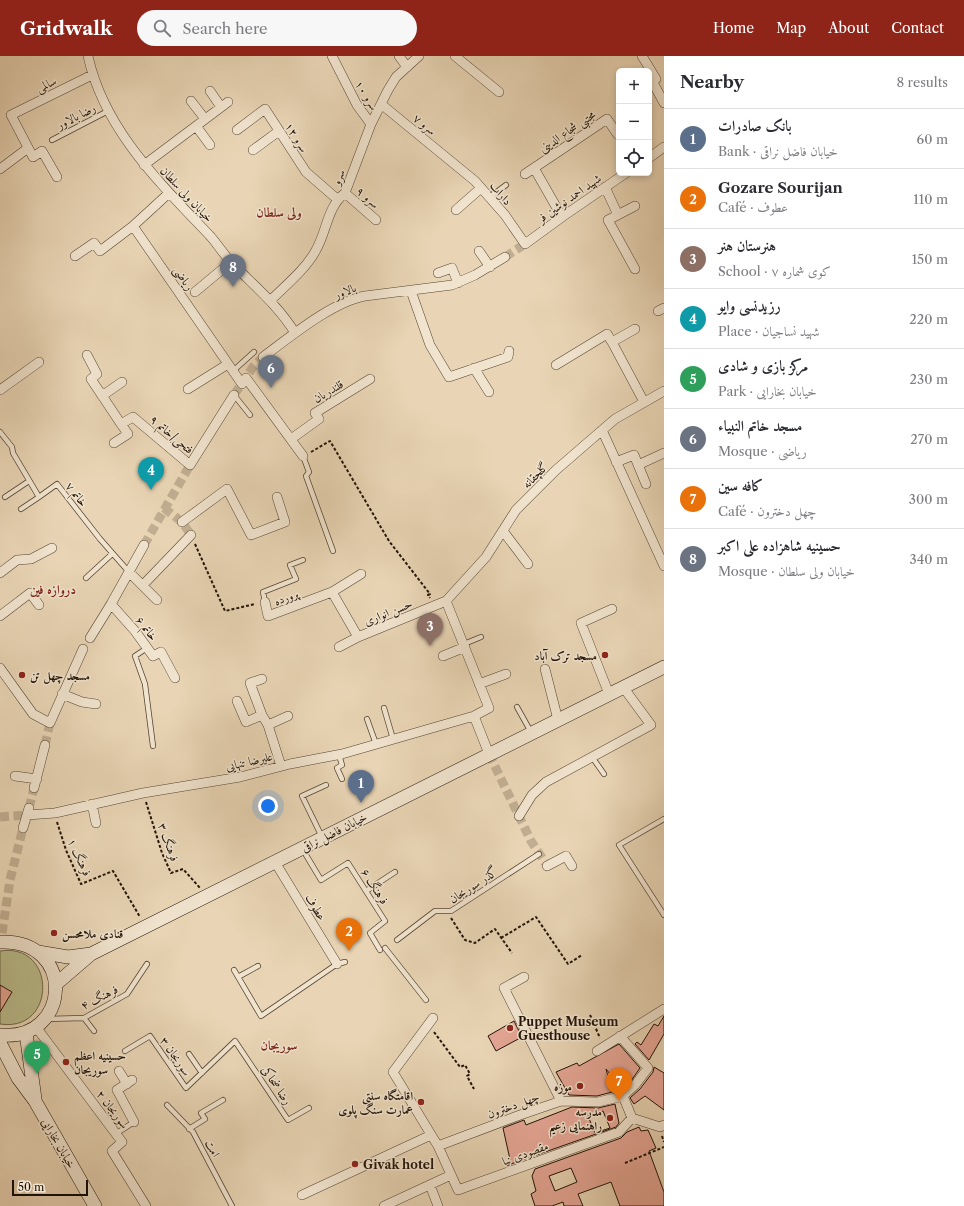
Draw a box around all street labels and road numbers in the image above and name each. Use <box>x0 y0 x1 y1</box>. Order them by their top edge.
street label: سالمی <box>33 73 60 97</box>
street label: سرو ۱۰ <box>351 77 382 113</box>
street label: رضا بالاور <box>53 100 99 133</box>
street label: مجتبی شجاع الدینی <box>536 106 601 159</box>
street label: سرو ۷ <box>410 110 440 139</box>
street label: سرو ۱۲ <box>281 119 312 155</box>
street label: خیابان ولی سلطان <box>157 163 217 226</box>
street label: سرو <box>327 167 349 189</box>
street label: شهید احمد نوشین فر <box>532 170 605 228</box>
street label: داراب <box>486 178 515 209</box>
street label: سرو ۹ <box>353 183 383 212</box>
street label: ریاضی <box>169 263 198 294</box>
street label: بالاور <box>331 280 359 303</box>
street label: قلندریان <box>310 376 346 407</box>
street label: فتحی/خاتم ۹ <box>144 411 197 460</box>
street label: گلچقانه <box>519 459 552 492</box>
street label: خاتم ۷ <box>60 479 91 512</box>
street label: پرورده <box>272 585 303 609</box>
street label: حسن انواری <box>362 595 415 630</box>
street label: خاتم ۶ <box>130 613 161 646</box>
street label: علیرضا تنهایی <box>224 748 275 775</box>
street label: خیابان فاضل نراقی <box>299 809 370 857</box>
street label: فرهنگ ۳ <box>154 821 183 864</box>
street label: فرهنگ ۱ <box>64 836 95 879</box>
street label: گذر سوریجان <box>445 863 501 907</box>
street label: فرهنگ ۶ <box>357 865 392 907</box>
street label: عطوف <box>301 891 330 924</box>
street label: فرهنگ ۴ <box>78 981 121 1014</box>
street label: سوریجان ۳ <box>156 1034 195 1079</box>
street label: رضا ضحاکی <box>258 1063 296 1108</box>
street label: سوریجان ۲ <box>93 1087 132 1132</box>
street label: چهل دخترون <box>485 1089 542 1123</box>
street label: خیابان بخارایی <box>38 1115 79 1171</box>
street label: امت <box>202 1137 224 1160</box>
street label: مقصودی نیا <box>500 1138 550 1169</box>

